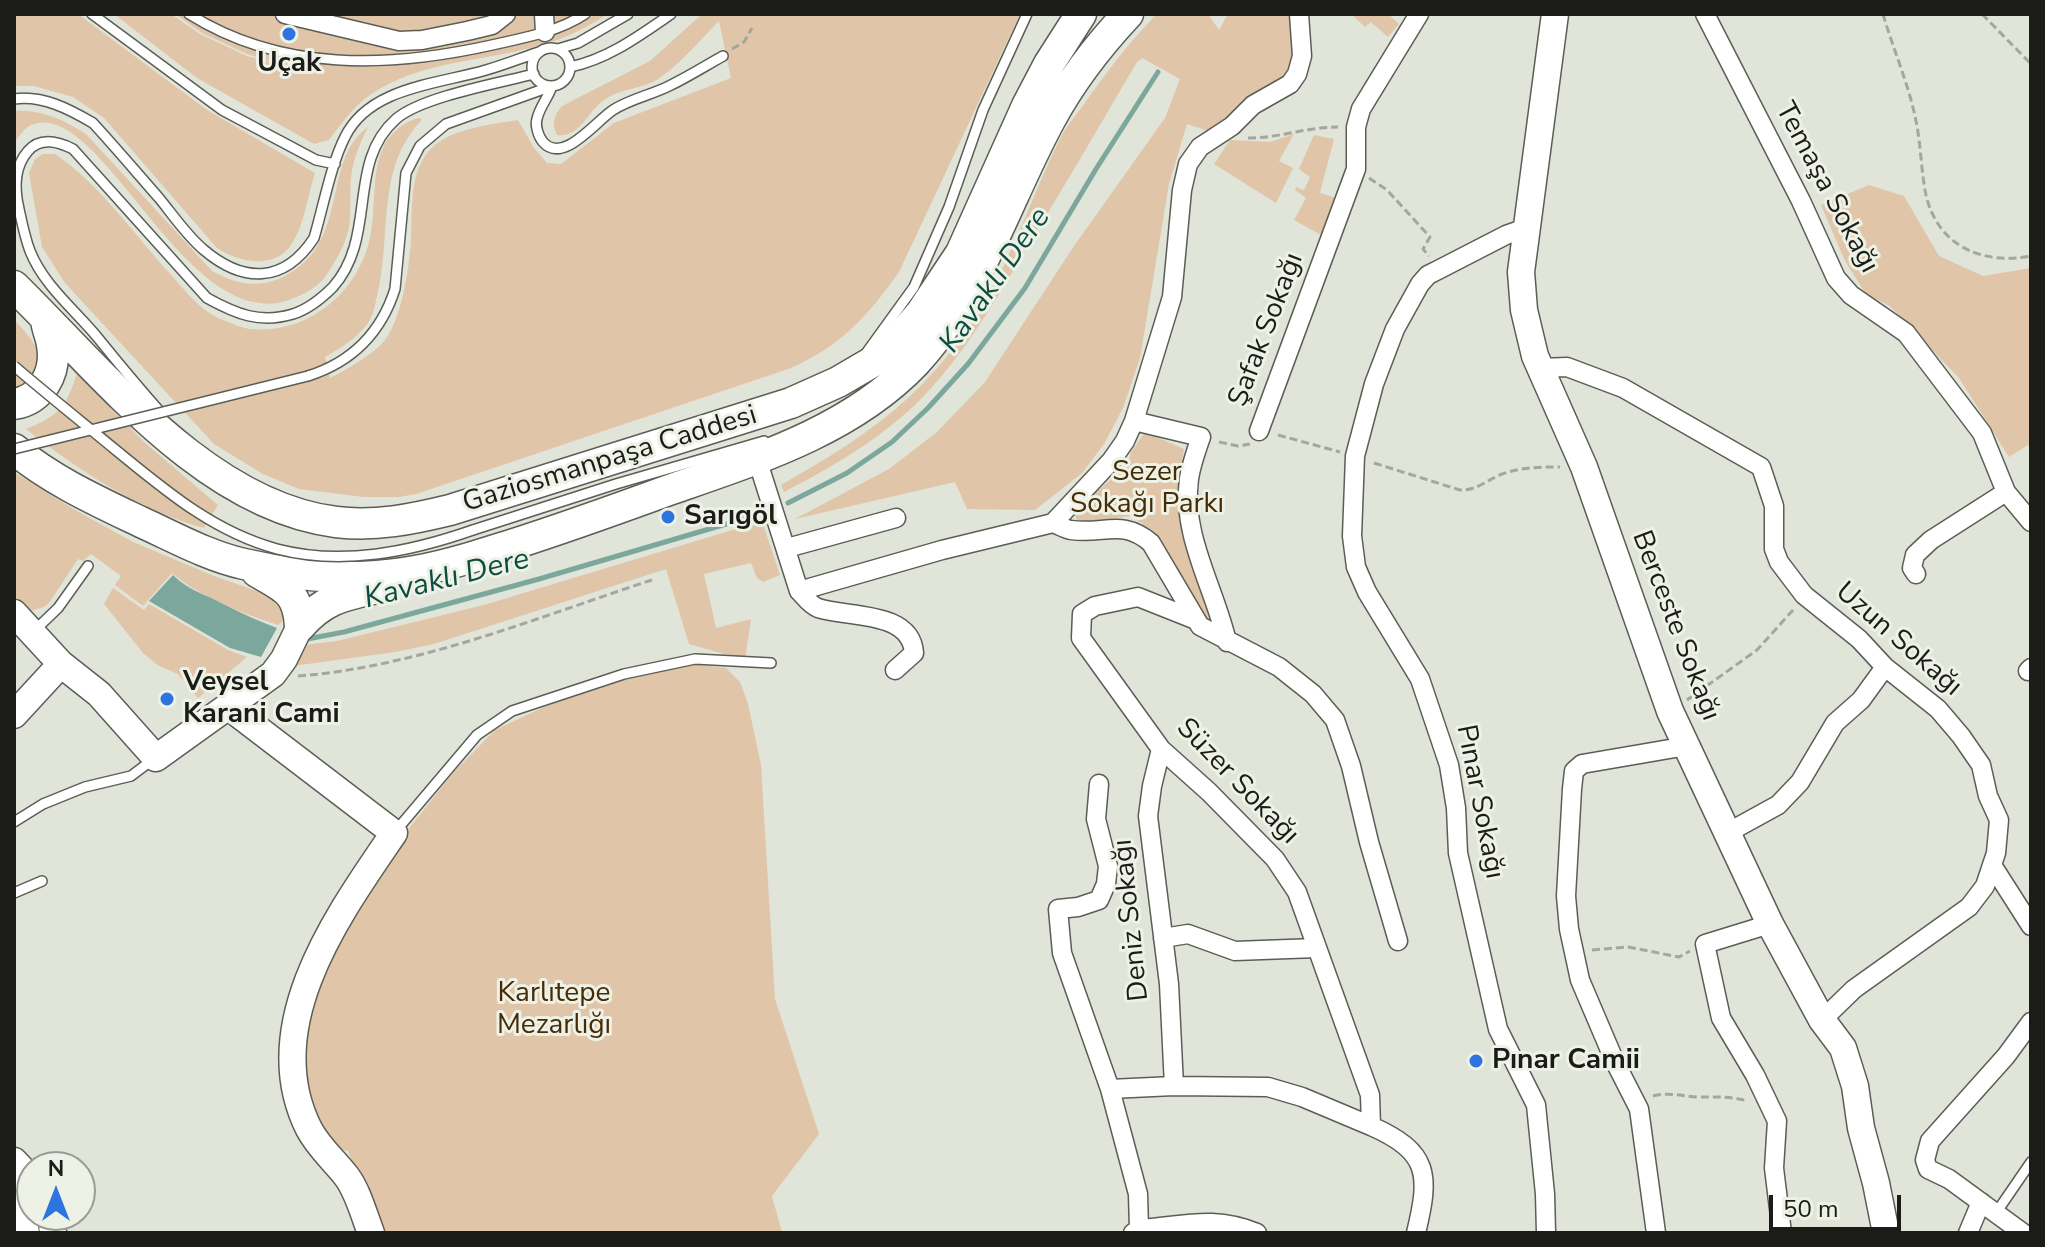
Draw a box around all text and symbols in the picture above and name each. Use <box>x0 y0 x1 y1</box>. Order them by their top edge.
marker: Uçak <box>280 25 298 43</box>
place label: Uçak <box>257 47 321 81</box>
street label: Temaşa Sokağı <box>1767 97 1885 279</box>
water label: Kavaklı Dere <box>933 202 1059 360</box>
street label: Şafak Sokağı <box>1222 249 1312 411</box>
street label: Gaziosmanpaşa Caddesi <box>459 399 761 521</box>
park label: Sezer Sokağı Parkı <box>1070 456 1224 522</box>
place label: Sarıgöl <box>684 500 777 534</box>
marker: Sarıgöl <box>659 508 677 526</box>
street label: Berceste Sokağı <box>1623 526 1727 726</box>
water label: Kavaklı Dere <box>361 542 533 618</box>
street label: Uzun Sokağı <box>1828 576 1968 704</box>
place label: Veysel Karani Cami <box>183 666 340 732</box>
marker: Veysel Karani Cami <box>158 690 176 708</box>
street label: Süzer Sokağı <box>1169 712 1305 852</box>
street label: Pınar Sokağı <box>1448 722 1510 882</box>
street label: Deniz Sokağı <box>1107 837 1157 1003</box>
park label: Karlıtepe Mezarlığı <box>497 977 611 1043</box>
place label: Pınar Camii <box>1492 1044 1640 1078</box>
marker: Pınar Camii <box>1467 1052 1485 1070</box>
north arrow <box>16 1151 96 1231</box>
text: N <box>48 1154 64 1184</box>
scale bar <box>1773 1179 1905 1229</box>
text: 50 m <box>1783 1193 1839 1225</box>

